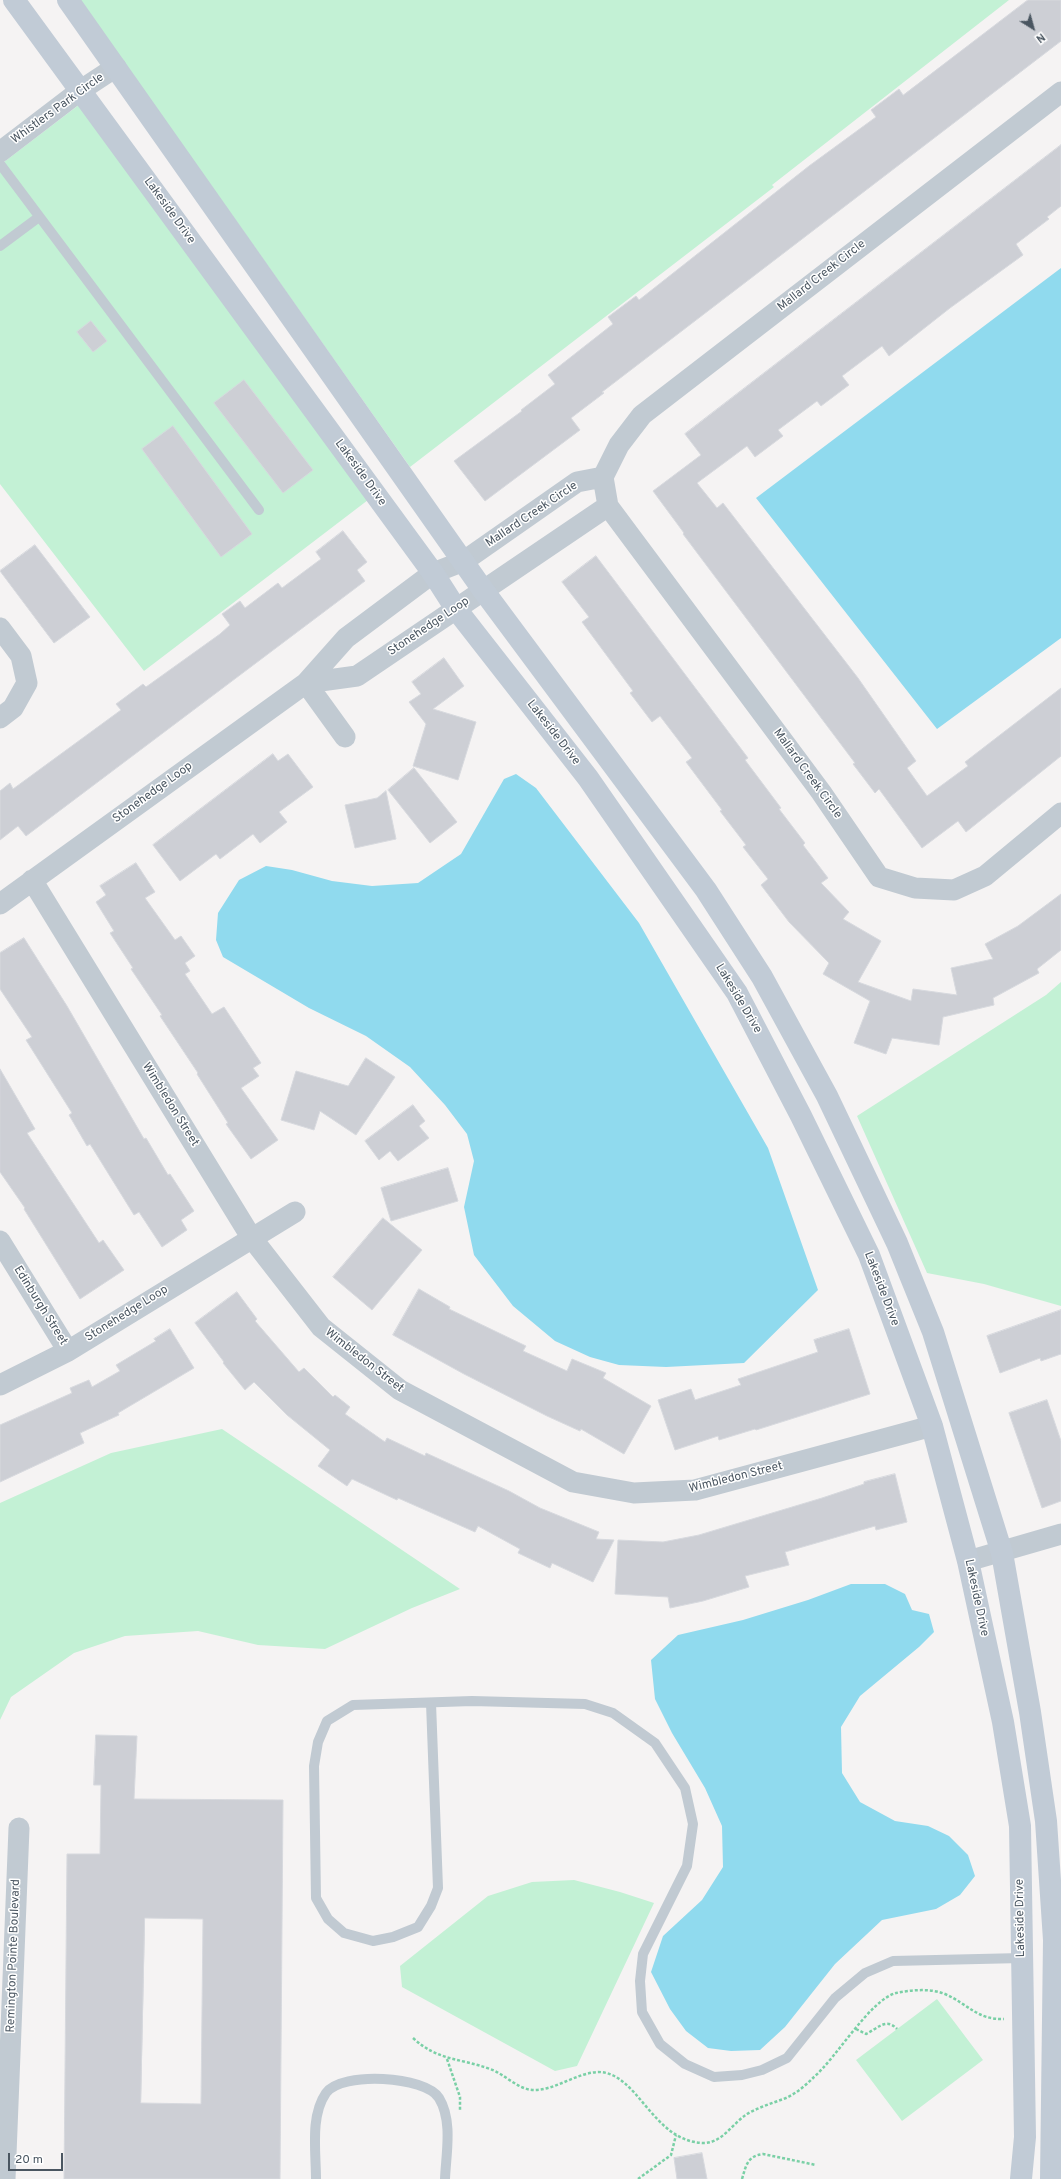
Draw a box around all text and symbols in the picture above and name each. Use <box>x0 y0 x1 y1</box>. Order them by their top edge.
north arrow <box>1013 8 1053 48</box>
text: N <box>1033 30 1048 46</box>
street label: Whistlers Park Circle <box>9 71 107 147</box>
street label: Lakeside Drive <box>140 175 198 247</box>
street label: Mallard Creek Circle <box>775 237 869 315</box>
street label: Lakeside Drive <box>331 437 389 509</box>
street label: Mallard Creek Circle <box>483 479 581 551</box>
street label: Stonehedge Loop <box>386 595 472 659</box>
street label: Lakeside Drive <box>523 698 583 768</box>
street label: Mallard Creek Circle <box>770 726 844 822</box>
street label: Stonehedge Loop <box>110 759 196 827</box>
street label: Lakeside Drive <box>712 962 764 1036</box>
street label: Wimbledon Street <box>138 1061 202 1149</box>
street label: Lakeside Drive <box>860 1250 902 1328</box>
street label: Edinburgh Street <box>10 1264 70 1348</box>
street label: Stonehedge Loop <box>83 1283 171 1345</box>
street label: Wimbledon Street <box>322 1326 406 1396</box>
street label: Wimbledon Street <box>688 1459 784 1497</box>
street label: Lakeside Drive <box>961 1558 991 1638</box>
street label: Remington Pointe Boulevard <box>4 1879 24 2033</box>
street label: Lakeside Drive <box>1013 1879 1029 1957</box>
scale bar <box>10 2145 65 2171</box>
text: 20 m <box>15 2152 43 2168</box>

